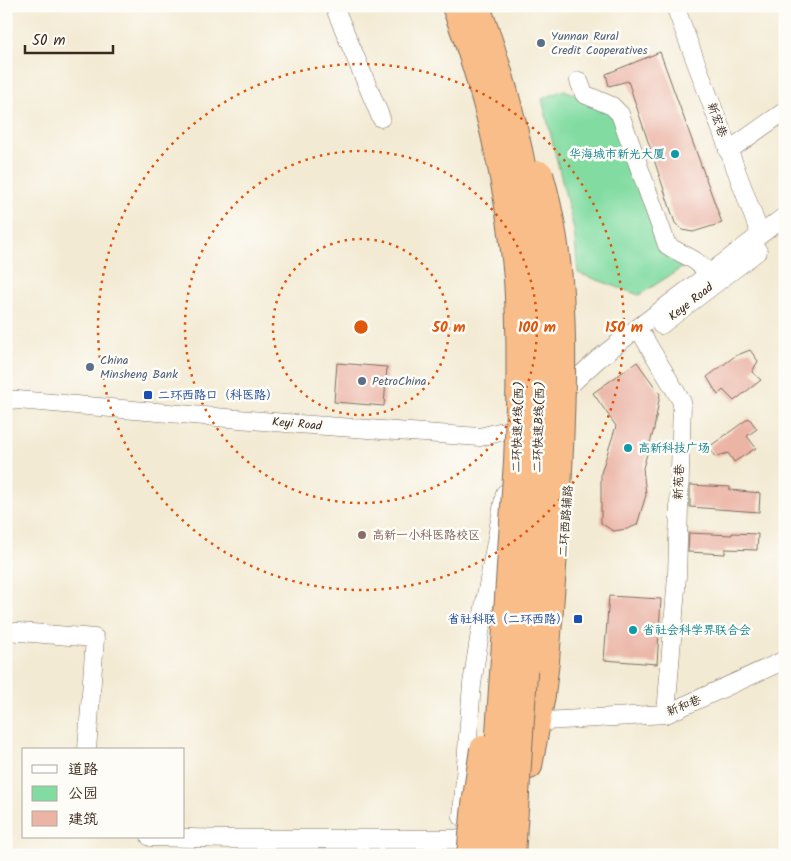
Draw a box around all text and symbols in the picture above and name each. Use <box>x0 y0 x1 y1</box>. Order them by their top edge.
scale bar <box>25 22 112 54</box>
place label: Yunnan Rural Credit Cooperatives <box>551 27 648 60</box>
text: 50 m <box>32 29 66 53</box>
marker: Yunnan Rural Credit Cooperatives <box>535 37 547 49</box>
street label: 新宏巷 <box>702 100 732 140</box>
place label: 华海城市新光大厦 <box>569 145 665 164</box>
marker: 华海城市新光大厦 <box>669 148 681 160</box>
street label: Keye Road <box>665 278 718 326</box>
text: 50 m <box>431 316 466 340</box>
text: 100 m <box>518 316 556 340</box>
text: 150 m <box>605 316 643 340</box>
centre of rings <box>352 318 370 336</box>
place label: China Minsheng Bank <box>100 351 178 384</box>
marker: China Minsheng Bank <box>84 361 96 373</box>
place label: PetroChina <box>372 372 427 391</box>
marker: PetroChina <box>356 375 368 387</box>
street label: 二环快速A线(西) <box>507 381 529 473</box>
street label: 二环快速B线(西) <box>528 381 550 473</box>
place label: 二环西路口（科医路） <box>158 386 278 405</box>
marker: 二环西路口（科医路） <box>142 389 154 401</box>
street label: Keyi Road <box>271 412 324 436</box>
place label: 高新科技广场 <box>638 439 710 458</box>
marker: 高新科技广场 <box>622 442 634 454</box>
street label: 新苑巷 <box>669 464 689 500</box>
street label: 二环西路辅路 <box>554 484 578 558</box>
place label: 高新一小科医路校区 <box>372 526 480 545</box>
marker: 高新一小科医路校区 <box>356 529 368 541</box>
place label: 省社科联（二环西路） <box>448 610 568 629</box>
marker: 省社科联（二环西路） <box>572 613 584 625</box>
place label: 省社会科学界联合会 <box>643 621 751 640</box>
marker: 省社会科学界联合会 <box>627 624 639 636</box>
street label: 新和巷 <box>664 690 704 722</box>
legend <box>22 748 185 838</box>
text: 道路 <box>68 758 98 782</box>
text: 公园 <box>68 782 98 806</box>
text: 建筑 <box>68 808 98 832</box>

